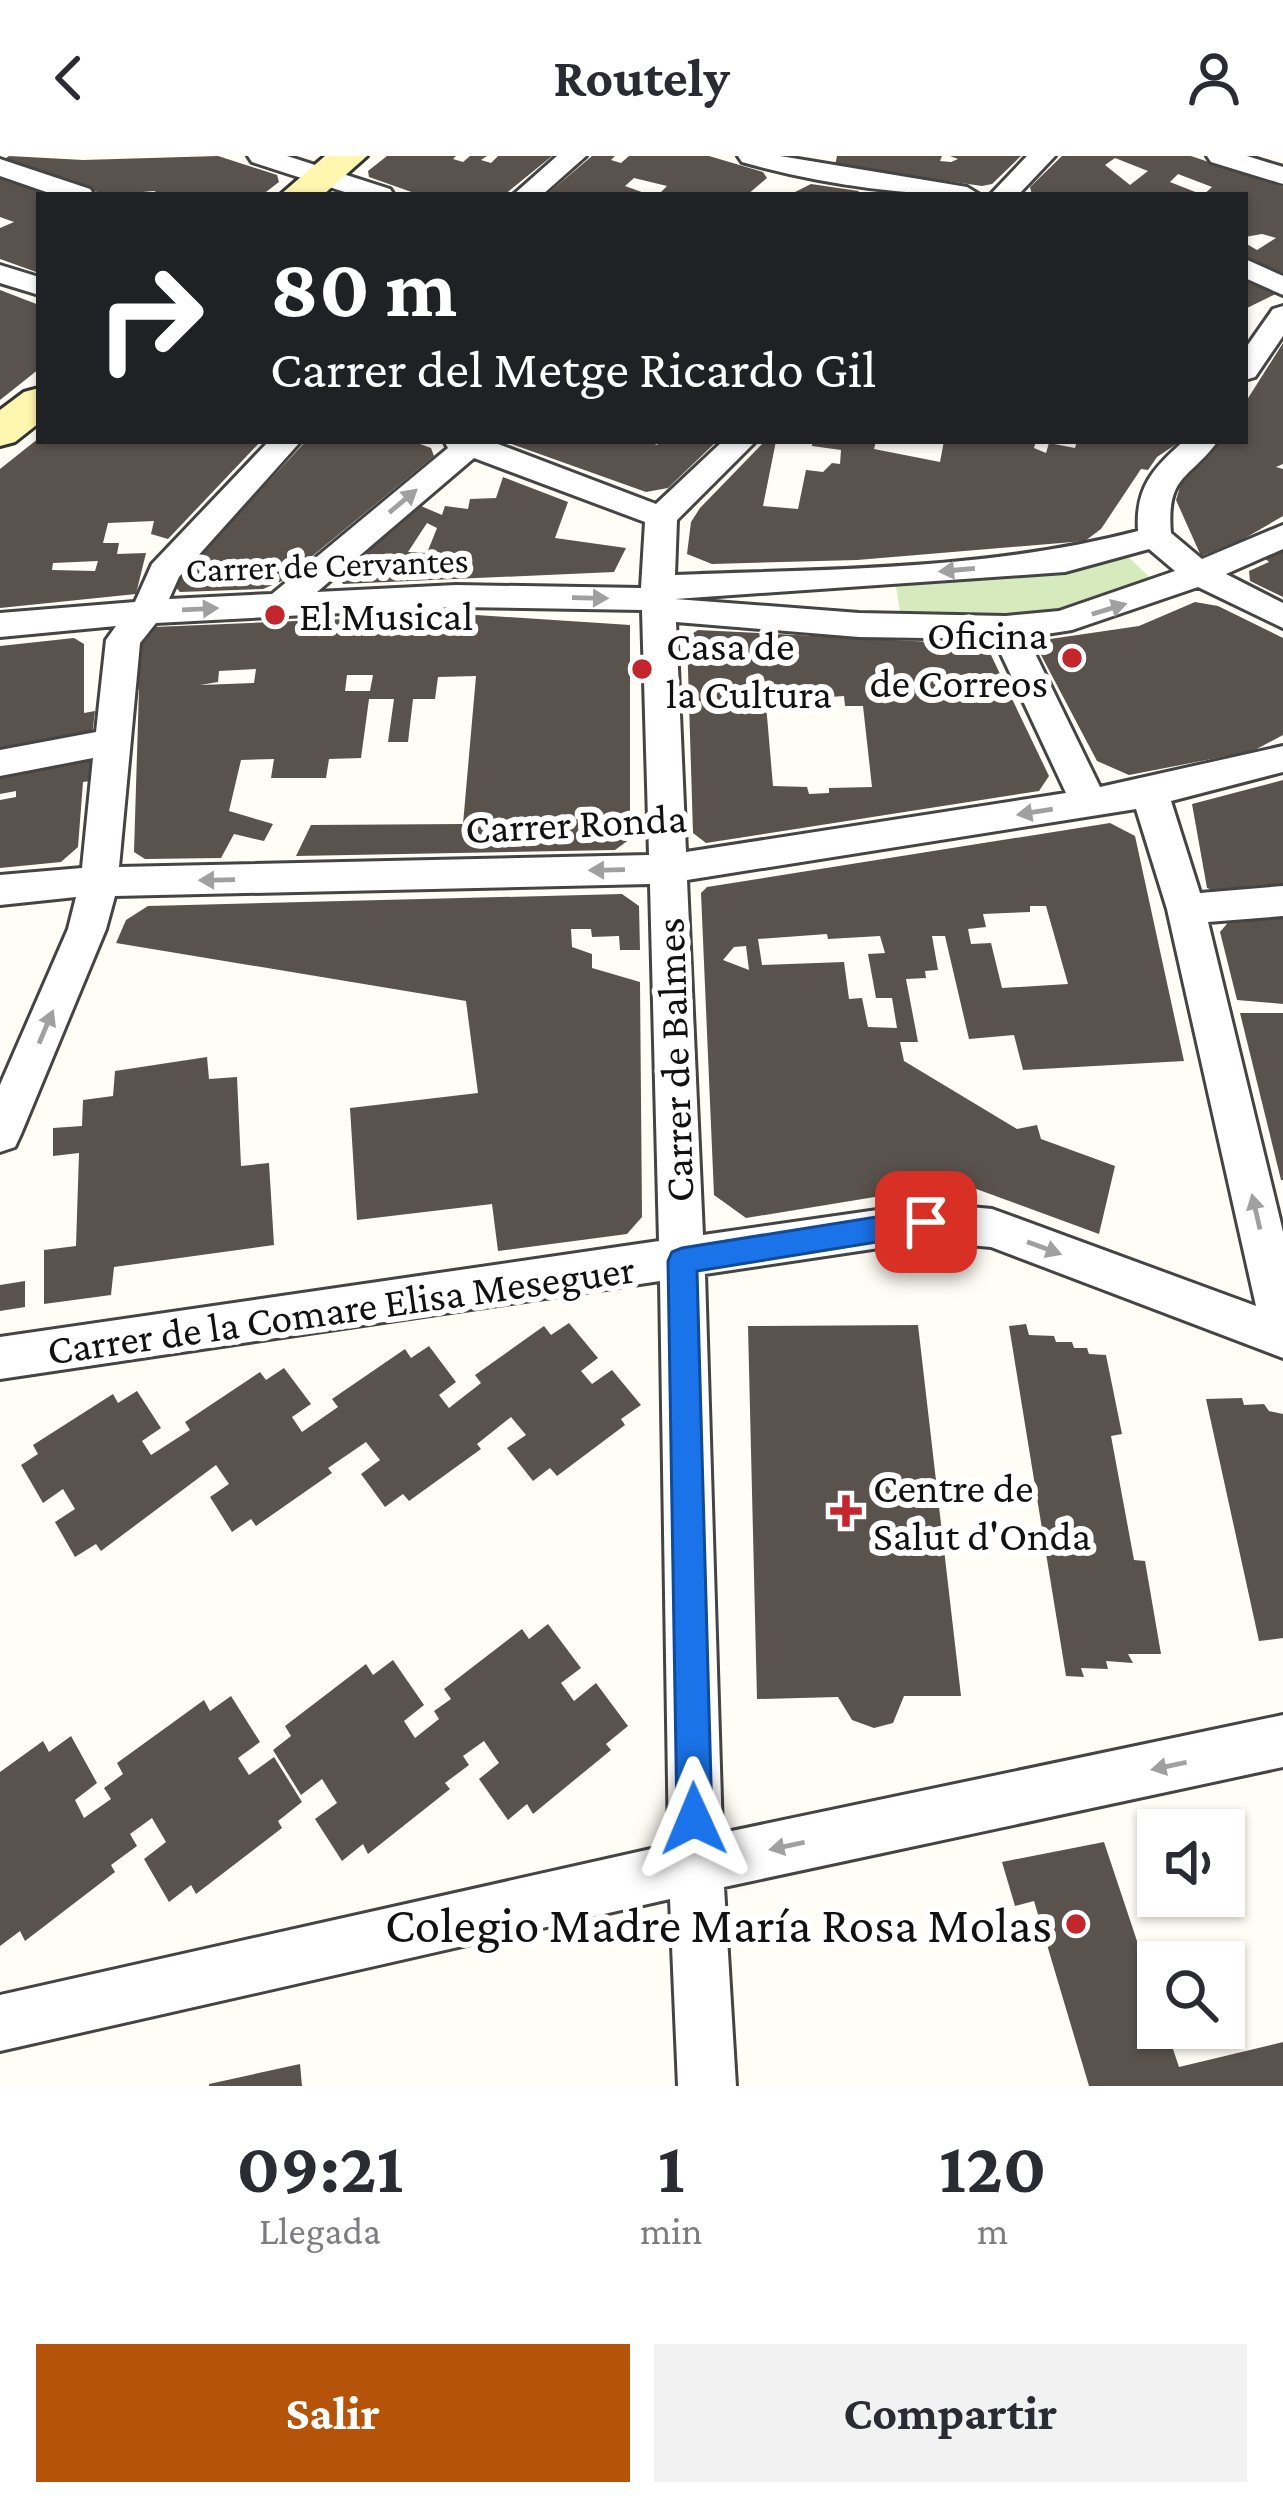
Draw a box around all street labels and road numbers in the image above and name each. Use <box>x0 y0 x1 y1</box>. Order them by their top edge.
street label: Carrer de Cervantes <box>185 540 469 590</box>
street label: Carrer Ronda <box>464 794 688 852</box>
street label: Carrer de Balmes <box>646 917 702 1203</box>
street label: Carrer de la Comare Elisa Meseguer <box>44 1244 638 1374</box>

